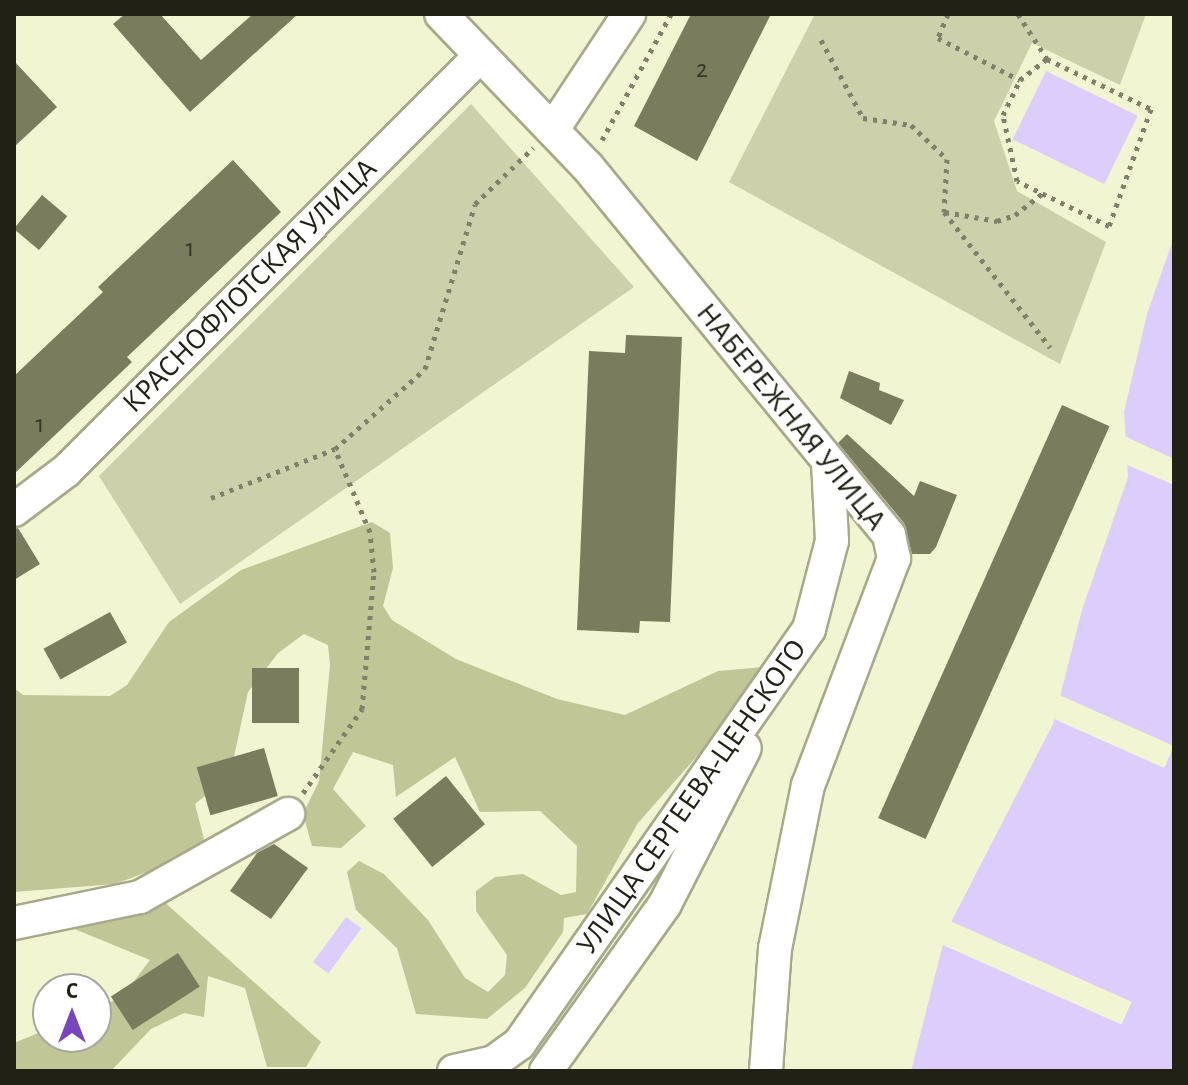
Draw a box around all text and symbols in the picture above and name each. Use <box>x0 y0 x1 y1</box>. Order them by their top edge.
house number: 2 <box>696 54 708 86</box>
street label: КРАСНОФЛОТСКАЯ УЛИЦА <box>115 151 385 421</box>
house number: 1 <box>186 233 194 265</box>
street label: НАБЕРЕЖНАЯ УЛИЦА <box>688 296 894 538</box>
house number: 1 <box>36 409 44 441</box>
street label: УЛИЦА СЕРГЕЕВА-ЦЕНСКОГО <box>569 632 815 962</box>
north arrow <box>32 973 112 1053</box>
text: С <box>66 980 78 1002</box>

